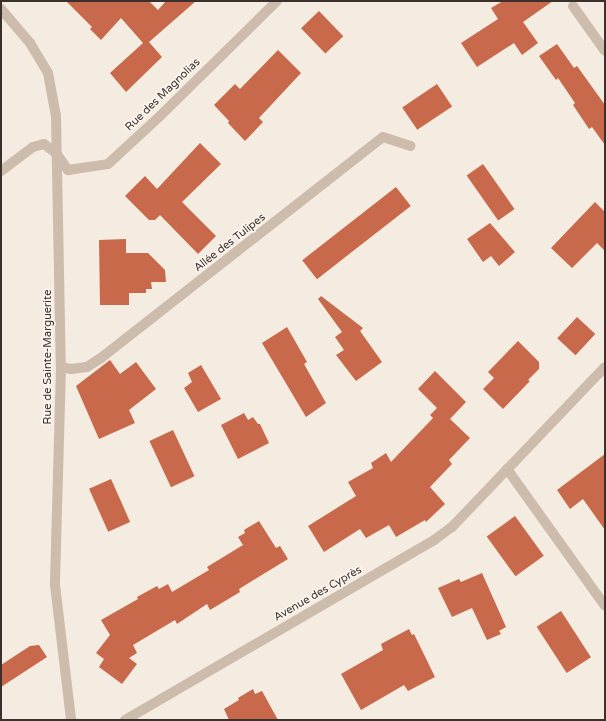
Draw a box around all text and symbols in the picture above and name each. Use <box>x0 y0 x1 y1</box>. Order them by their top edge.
street label: Rue des Magnolias <box>123 56 203 134</box>
street label: Allée des Tulipes <box>192 211 268 275</box>
street label: Rue de Sainte-Marguerite <box>41 290 55 424</box>
street label: Avenue des Cyprès <box>272 564 364 624</box>

